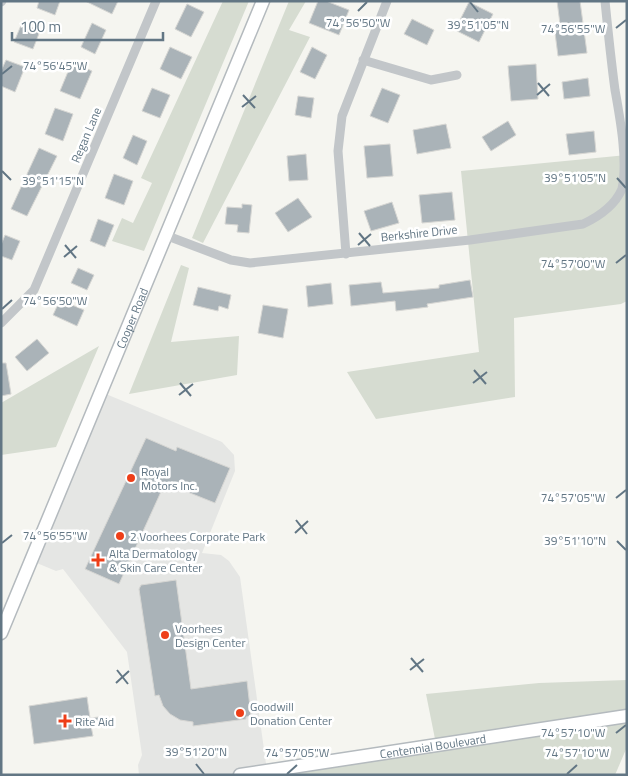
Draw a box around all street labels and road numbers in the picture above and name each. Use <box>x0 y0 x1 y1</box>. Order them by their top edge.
street label: Regan Lane <box>66 104 106 166</box>
street label: Berkshire Drive <box>380 220 458 246</box>
street label: Cooper Road <box>110 285 153 351</box>
street label: Centennial Boulevard <box>378 728 487 763</box>

